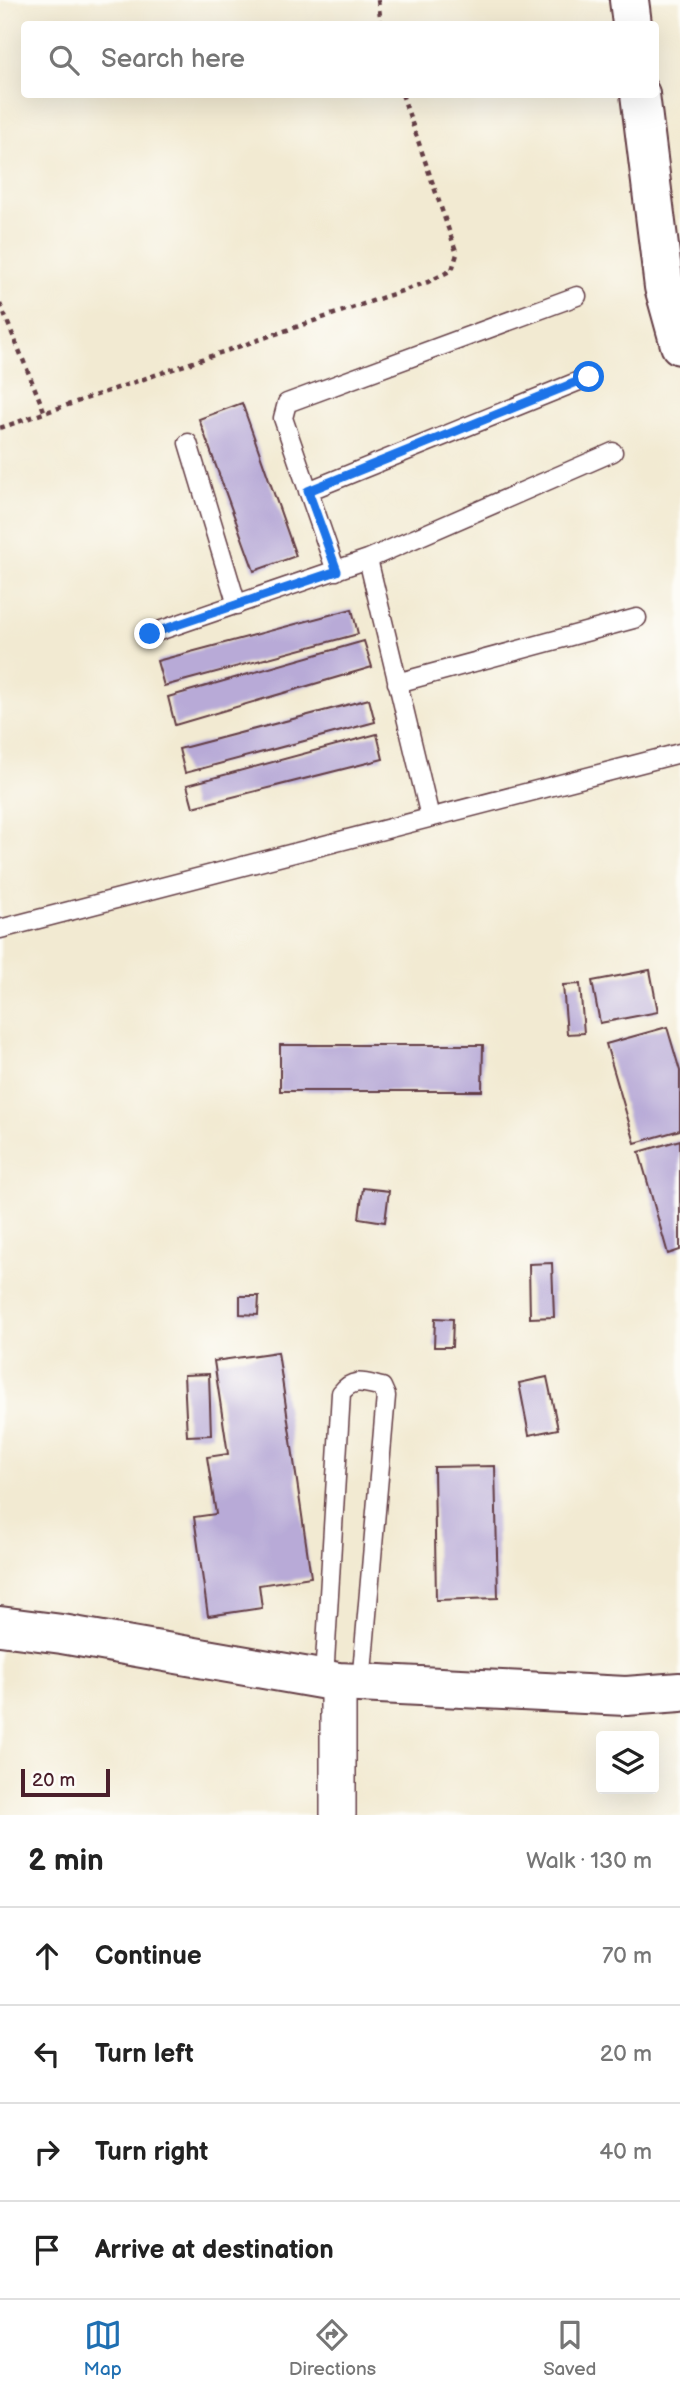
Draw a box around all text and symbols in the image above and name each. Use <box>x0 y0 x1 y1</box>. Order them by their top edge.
search box <box>21 21 659 98</box>
icon: search <box>45 41 83 79</box>
text: Search here <box>101 44 245 75</box>
route start <box>573 361 604 392</box>
route end <box>134 618 165 649</box>
map controls <box>596 1731 659 1794</box>
button: layers <box>596 1731 659 1794</box>
scale bar <box>21 1766 110 1798</box>
text: 20 m <box>32 1769 75 1792</box>
text: 2 min <box>28 1843 104 1879</box>
text: Walk · 130 m <box>526 1847 652 1875</box>
icon: ahead <box>28 1937 66 1975</box>
text: Continue <box>95 1941 202 1972</box>
text: 70 m <box>602 1942 652 1970</box>
icon: left <box>28 2035 66 2073</box>
text: Turn left <box>95 2039 194 2070</box>
text: 20 m <box>600 2040 652 2068</box>
icon: right <box>28 2133 66 2171</box>
text: Turn right <box>95 2137 208 2168</box>
text: 40 m <box>599 2138 652 2166</box>
icon: arrive <box>28 2231 66 2269</box>
text: Arrive at destination <box>95 2235 334 2266</box>
tab: Map <box>84 2316 122 2381</box>
tab: Directions <box>289 2316 376 2381</box>
tab: Saved <box>543 2316 596 2381</box>

